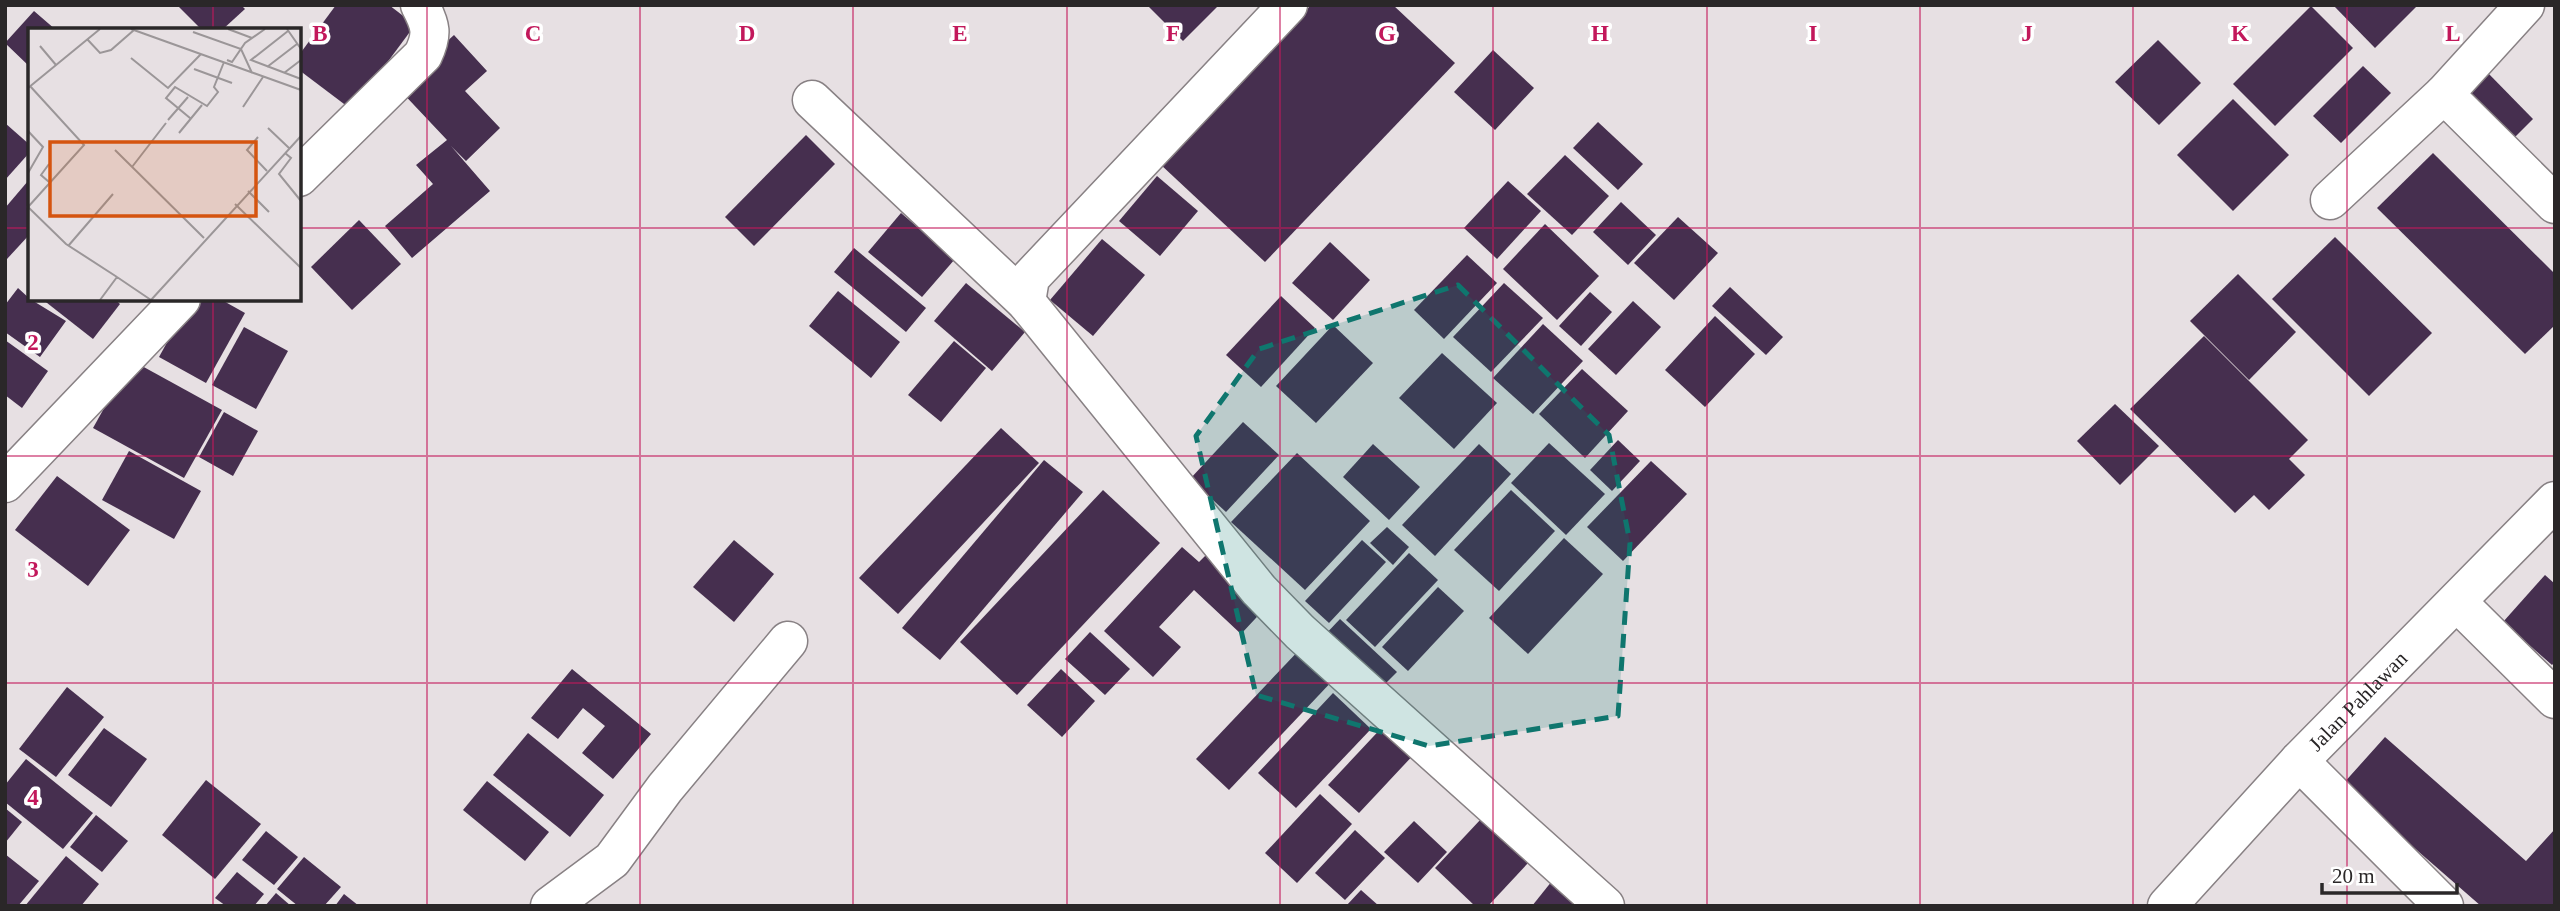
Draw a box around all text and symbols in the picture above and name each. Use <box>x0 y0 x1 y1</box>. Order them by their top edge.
text: B <box>312 21 328 46</box>
text: C <box>525 21 541 46</box>
text: D <box>739 21 755 46</box>
text: E <box>952 21 968 46</box>
text: F <box>1166 21 1180 46</box>
text: G <box>1378 21 1396 46</box>
text: H <box>1591 21 1609 46</box>
text: I <box>1809 21 1818 46</box>
text: J <box>2021 21 2033 46</box>
text: K <box>2231 21 2249 46</box>
text: L <box>2445 21 2461 46</box>
inset map <box>28 28 301 301</box>
text: 2 <box>27 330 39 355</box>
text: 3 <box>27 557 39 582</box>
street label: Jalan Pahlawan <box>2304 646 2412 756</box>
text: 4 <box>27 785 39 810</box>
scale bar <box>2322 852 2457 896</box>
text: 20 m <box>2332 864 2375 888</box>

